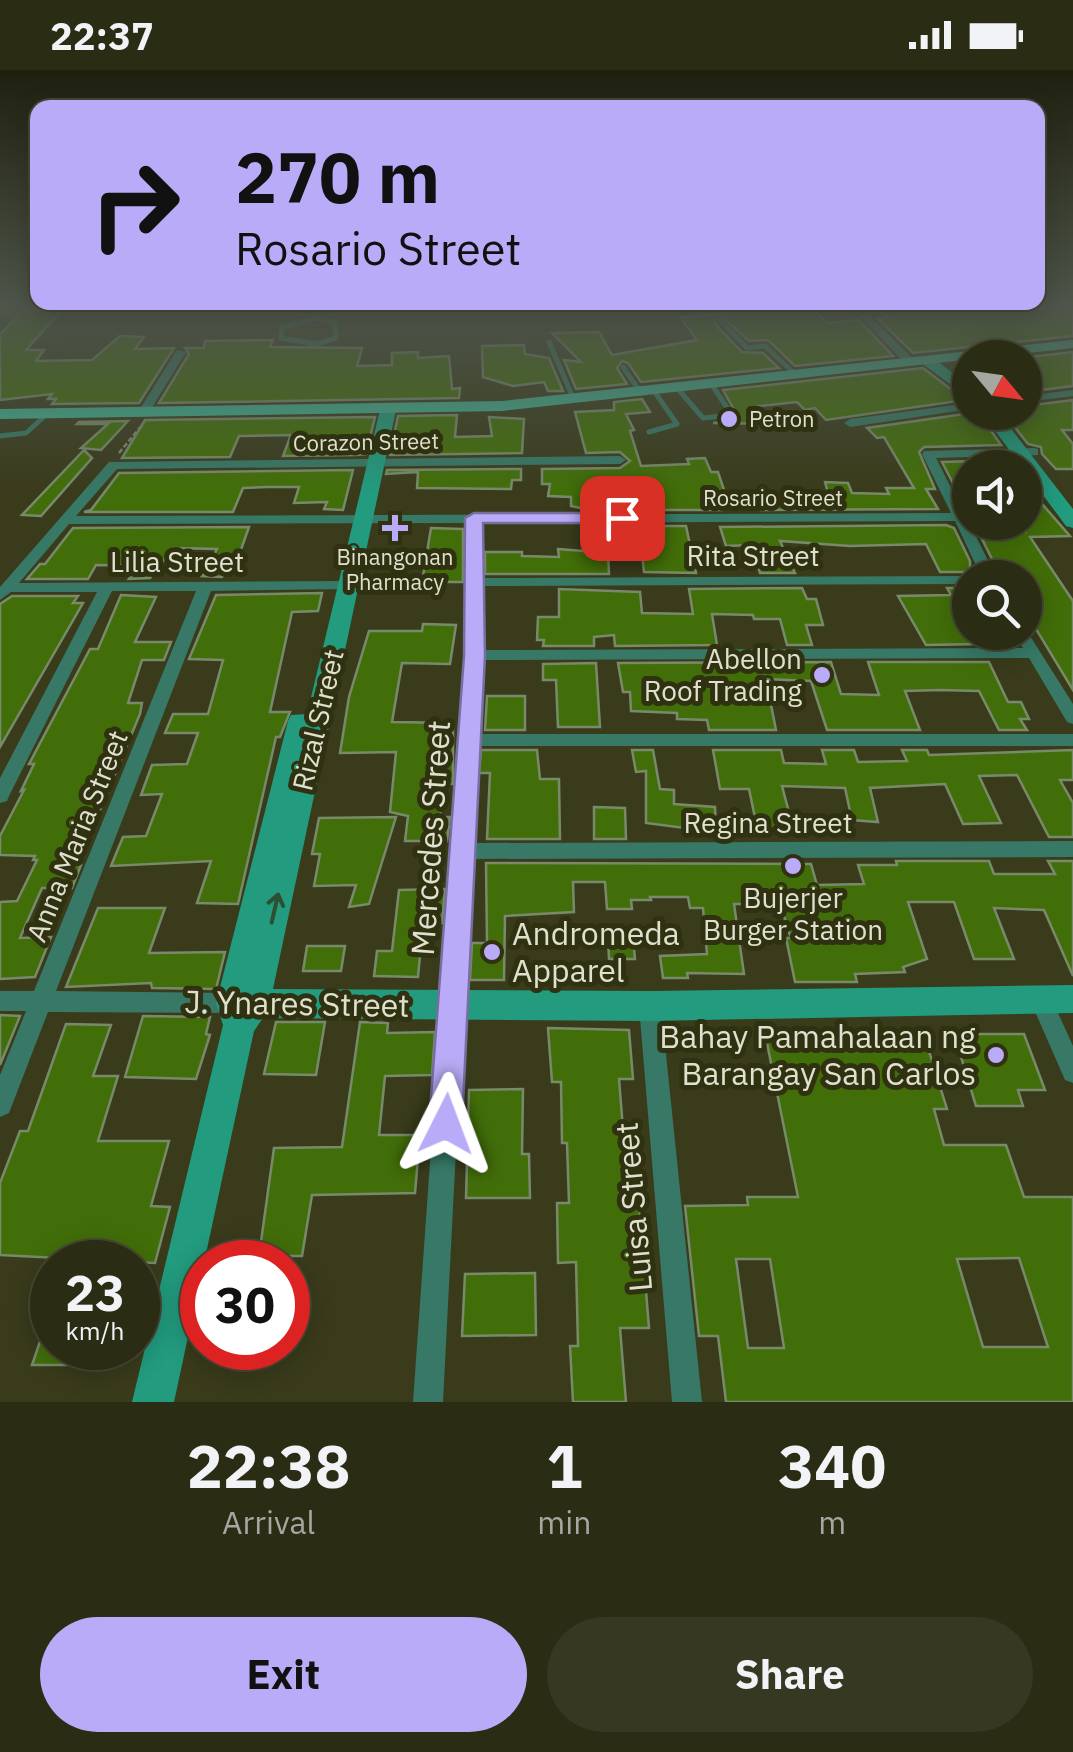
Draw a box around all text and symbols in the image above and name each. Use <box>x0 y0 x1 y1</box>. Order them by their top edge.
text: 22:37 <box>50 11 154 60</box>
text: 270 m <box>235 131 440 222</box>
icon: right <box>70 140 200 270</box>
text: Rosario Street <box>235 219 521 277</box>
north arrow <box>952 340 1042 430</box>
map controls <box>952 340 1042 650</box>
place label: Petron <box>749 404 814 433</box>
marker: Petron <box>718 408 740 430</box>
street label: Corazon Street <box>293 426 439 457</box>
button: sound <box>952 450 1042 540</box>
pin <box>580 476 665 561</box>
street label: Rosario Street <box>703 483 843 512</box>
icon: arrive <box>595 491 650 546</box>
marker: Binangonan Pharmacy <box>384 517 406 539</box>
street label: Rita Street <box>686 537 820 574</box>
place label: Binangonan Pharmacy <box>336 542 454 596</box>
street label: Lilia Street <box>110 543 244 580</box>
button: search <box>952 560 1042 650</box>
place label: Abellon Roof Trading <box>644 640 802 709</box>
street label: Rizal Street <box>283 646 352 794</box>
marker: Abellon Roof Trading <box>811 664 833 686</box>
street label: Mercedes Street <box>401 719 459 957</box>
street label: Anna Maria Street <box>17 725 136 947</box>
street label: Regina Street <box>684 804 852 841</box>
marker: Bujerjer Burger Station <box>782 855 804 877</box>
place label: Bujerjer Burger Station <box>703 879 883 948</box>
one-way arrow <box>267 893 285 925</box>
place label: Andromeda Apparel <box>512 912 680 991</box>
marker: Andromeda Apparel <box>481 941 503 963</box>
street label: J. Ynares Street <box>184 980 410 1026</box>
place label: Bahay Pamahalaan ng Barangay San Carlos <box>659 1015 976 1094</box>
marker: Bahay Pamahalaan ng Barangay San Carlos <box>985 1044 1007 1066</box>
position arrow <box>394 1072 498 1176</box>
street label: Luisa Street <box>605 1121 661 1294</box>
speed limit sign: 30 <box>180 1240 310 1370</box>
text: 23 <box>65 1260 125 1325</box>
text: km/h <box>66 1314 124 1347</box>
text: 22:38 <box>187 1426 351 1505</box>
text: 1 <box>546 1426 582 1505</box>
text: 340 <box>778 1426 886 1505</box>
text: Arrival <box>222 1501 315 1543</box>
text: min <box>537 1501 591 1543</box>
text: m <box>818 1501 846 1543</box>
button: Exit <box>40 1617 527 1732</box>
button: Share <box>547 1617 1033 1732</box>

